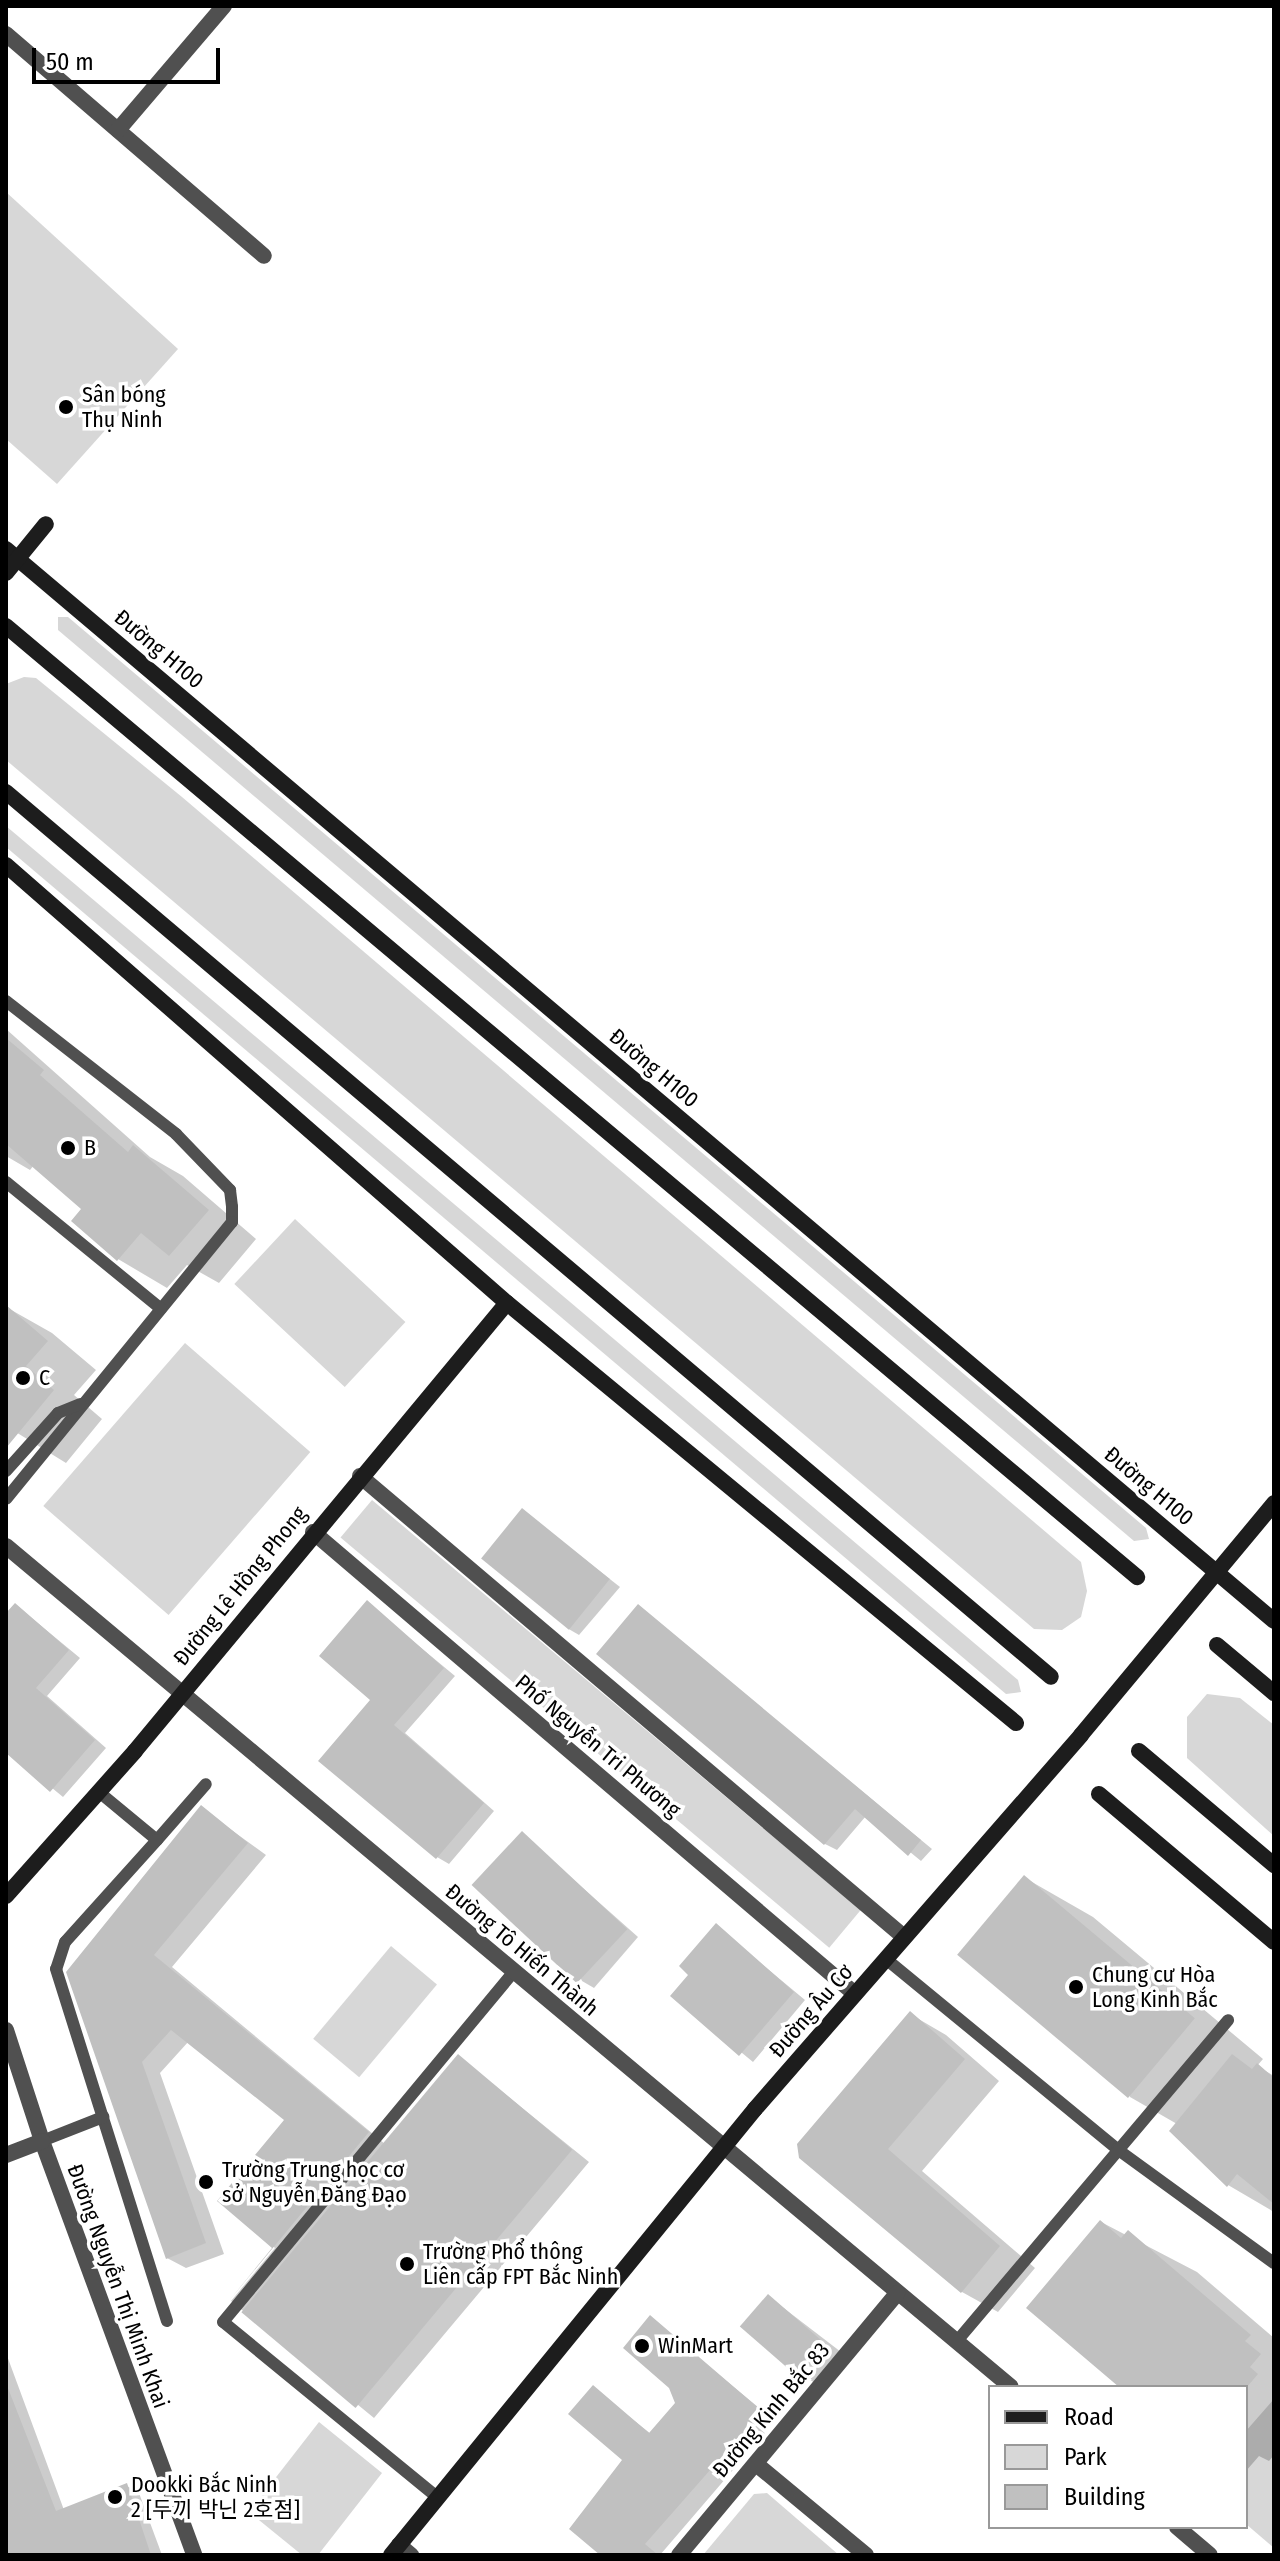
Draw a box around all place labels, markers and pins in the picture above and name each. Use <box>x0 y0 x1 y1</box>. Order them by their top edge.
place label: Sân bóng Thụ Ninh <box>82 381 166 432</box>
marker: Sân bóng Thụ Ninh <box>57 398 75 416</box>
place label: B <box>84 1135 96 1161</box>
marker: B <box>59 1139 77 1157</box>
place label: C <box>39 1365 50 1391</box>
marker: C <box>14 1369 32 1387</box>
place label: Chung cư Hòa Long Kinh Bắc <box>1092 1961 1218 2012</box>
marker: Chung cư Hòa Long Kinh Bắc <box>1067 1978 1085 1996</box>
place label: Trường Trung học cơ sở Nguyễn Đăng Đạo <box>222 2156 407 2208</box>
marker: Trường Trung học cơ sở Nguyễn Đăng Đạo <box>197 2173 215 2191</box>
place label: Trường Phổ thông Liên cấp FPT Bắc Ninh <box>423 2238 618 2290</box>
marker: Trường Phổ thông Liên cấp FPT Bắc Ninh <box>398 2255 416 2273</box>
place label: WinMart <box>658 2333 733 2359</box>
marker: WinMart <box>633 2337 651 2355</box>
place label: Dookki Bắc Ninh 2 [두끼 박닌 2호점] <box>131 2471 300 2522</box>
marker: Dookki Bắc Ninh 2 [두끼 박닌 2호점] <box>106 2488 124 2506</box>

